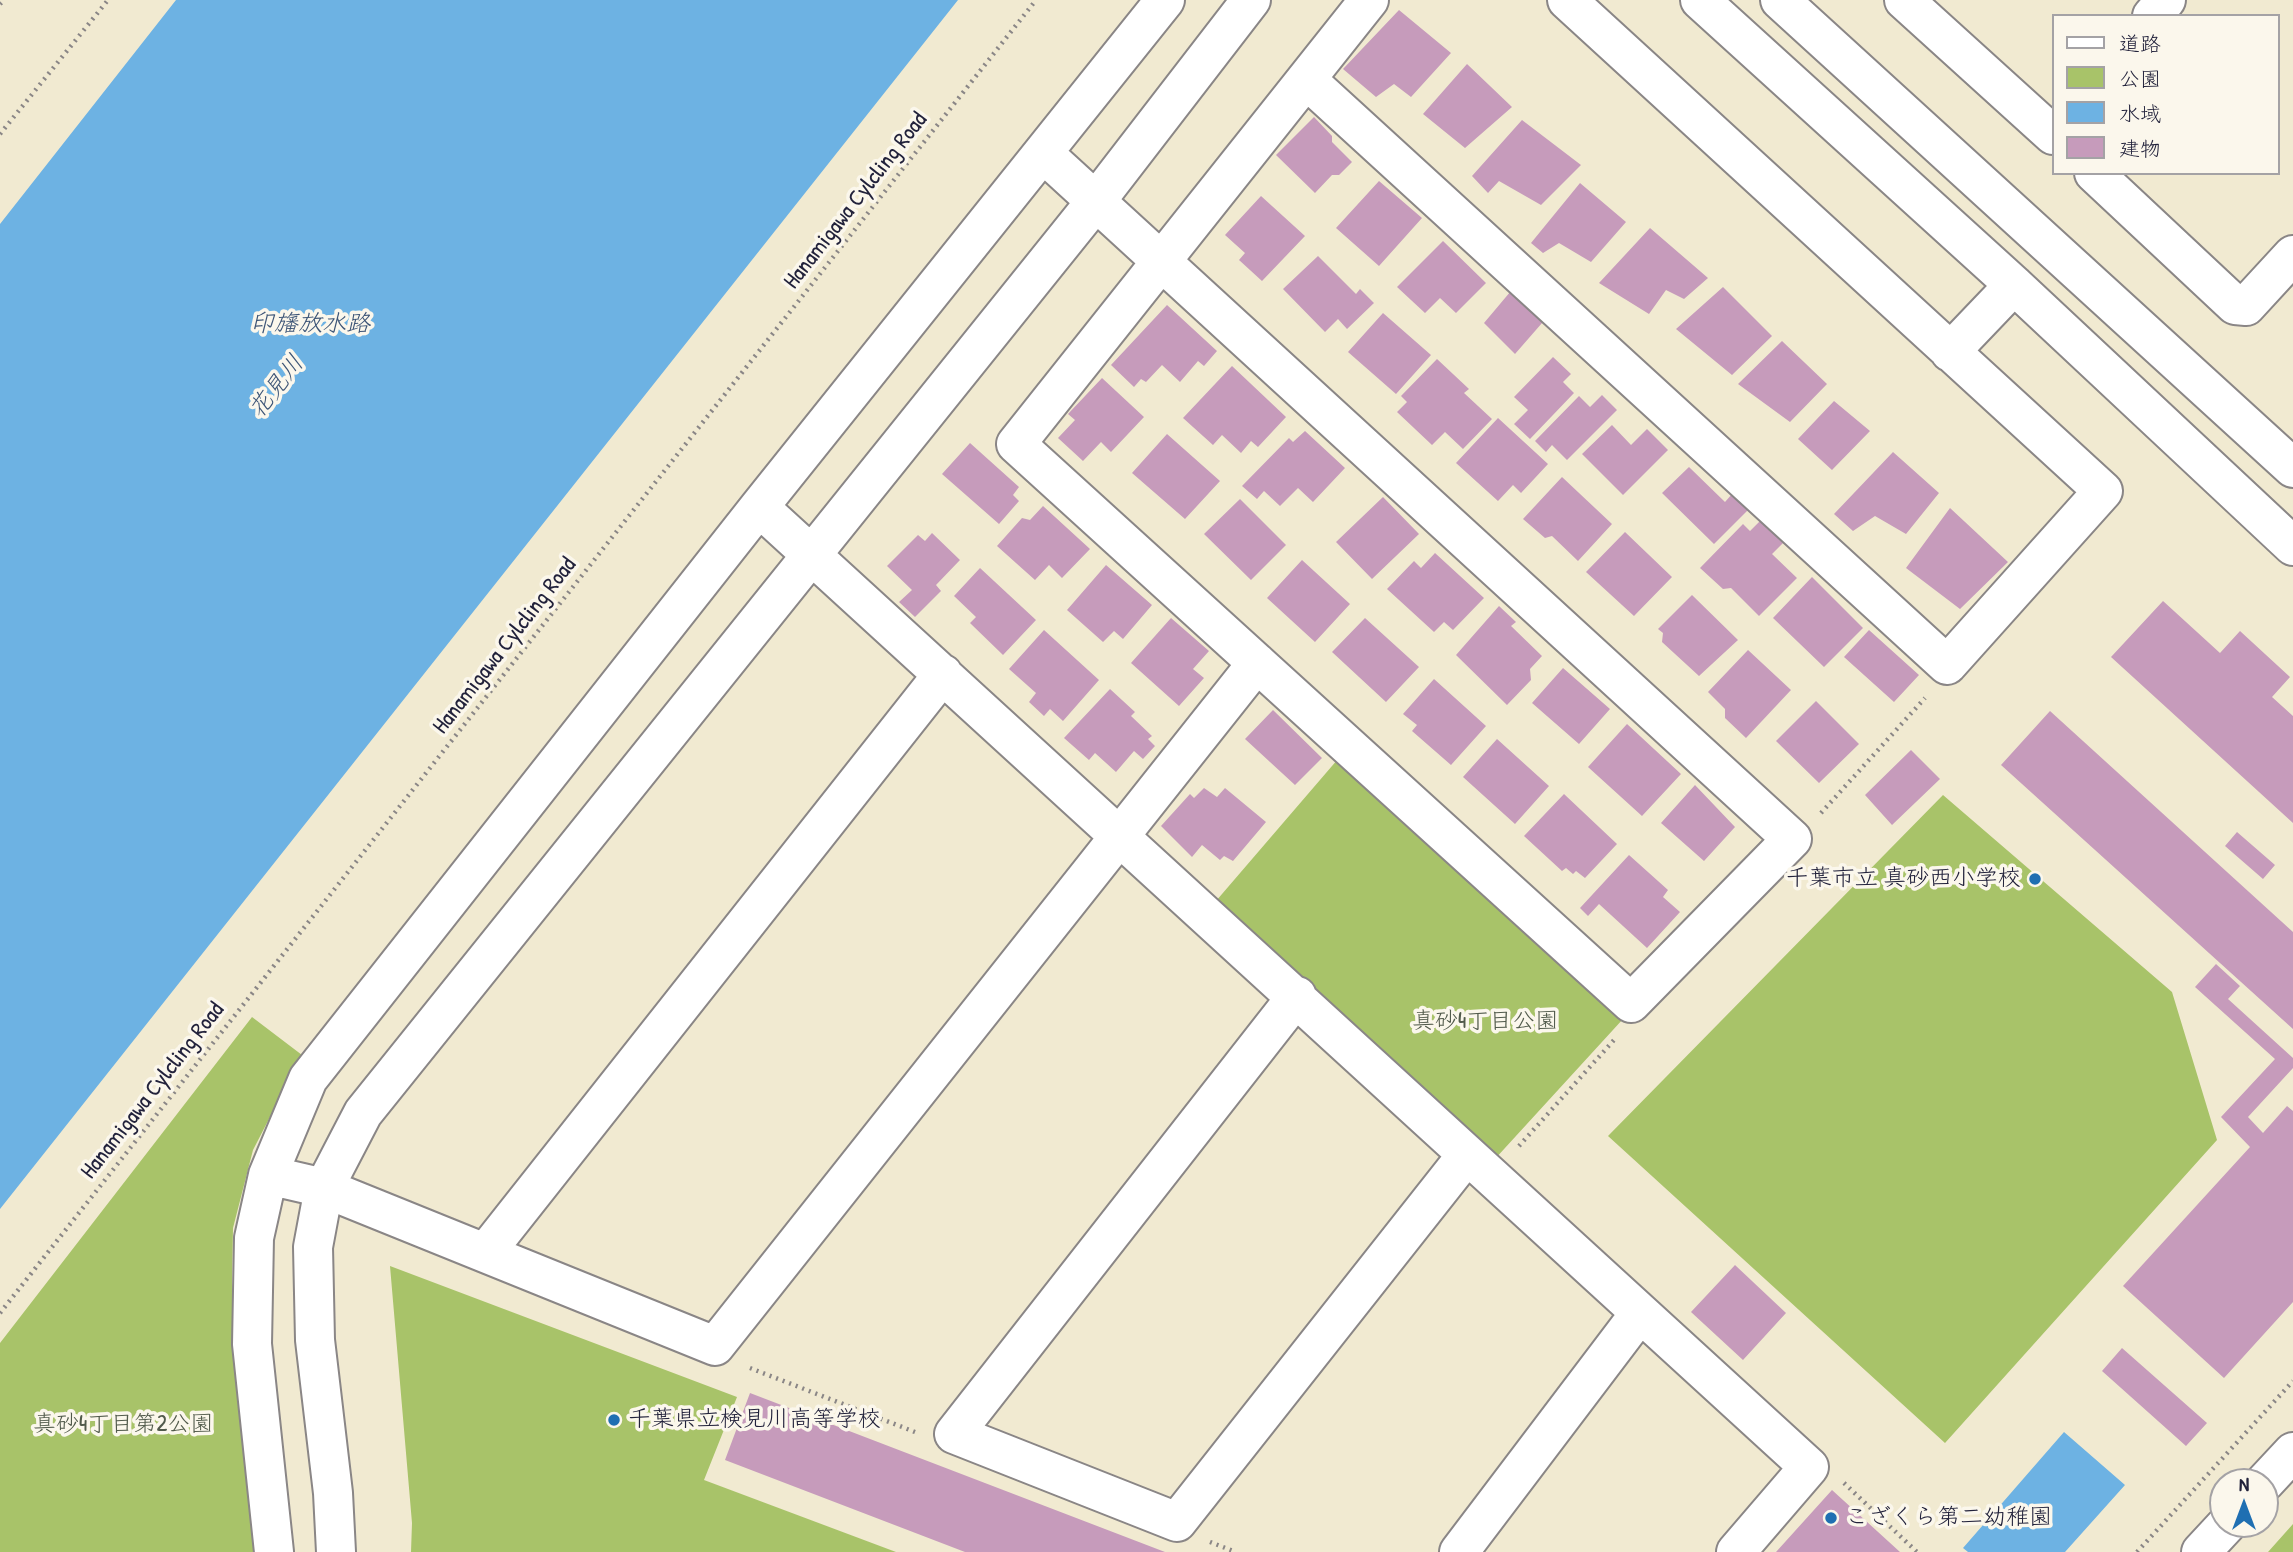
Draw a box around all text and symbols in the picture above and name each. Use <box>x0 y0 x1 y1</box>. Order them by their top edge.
legend <box>2052 14 2279 175</box>
text: 道路 <box>2119 29 2161 58</box>
text: 公園 <box>2119 64 2161 93</box>
text: 水域 <box>2119 99 2161 128</box>
street label: Hanamigawa Cylcling Road <box>778 107 934 295</box>
text: 建物 <box>2119 134 2161 163</box>
water label: 印旛放水路 <box>250 311 370 339</box>
water label: 花見川 <box>243 350 311 424</box>
street label: Hanamigawa Cylcling Road <box>427 552 583 740</box>
place label: 千葉市立 真砂西小学校 <box>1786 865 2021 893</box>
marker: 千葉市立 真砂西小学校 <box>2027 871 2043 887</box>
street label: Hanamigawa Cylcling Road <box>75 997 231 1185</box>
park label: 真砂4丁目公園 <box>1412 1008 1558 1036</box>
place label: 千葉県立検見川高等学校 <box>628 1406 881 1434</box>
park label: 真砂4丁目第2公園 <box>33 1411 213 1439</box>
marker: 千葉県立検見川高等学校 <box>606 1412 622 1428</box>
north arrow <box>2209 1468 2279 1538</box>
text: N <box>2239 1471 2249 1497</box>
place label: こざくら第二幼稚園 <box>1845 1504 2052 1532</box>
marker: こざくら第二幼稚園 <box>1823 1510 1839 1526</box>

